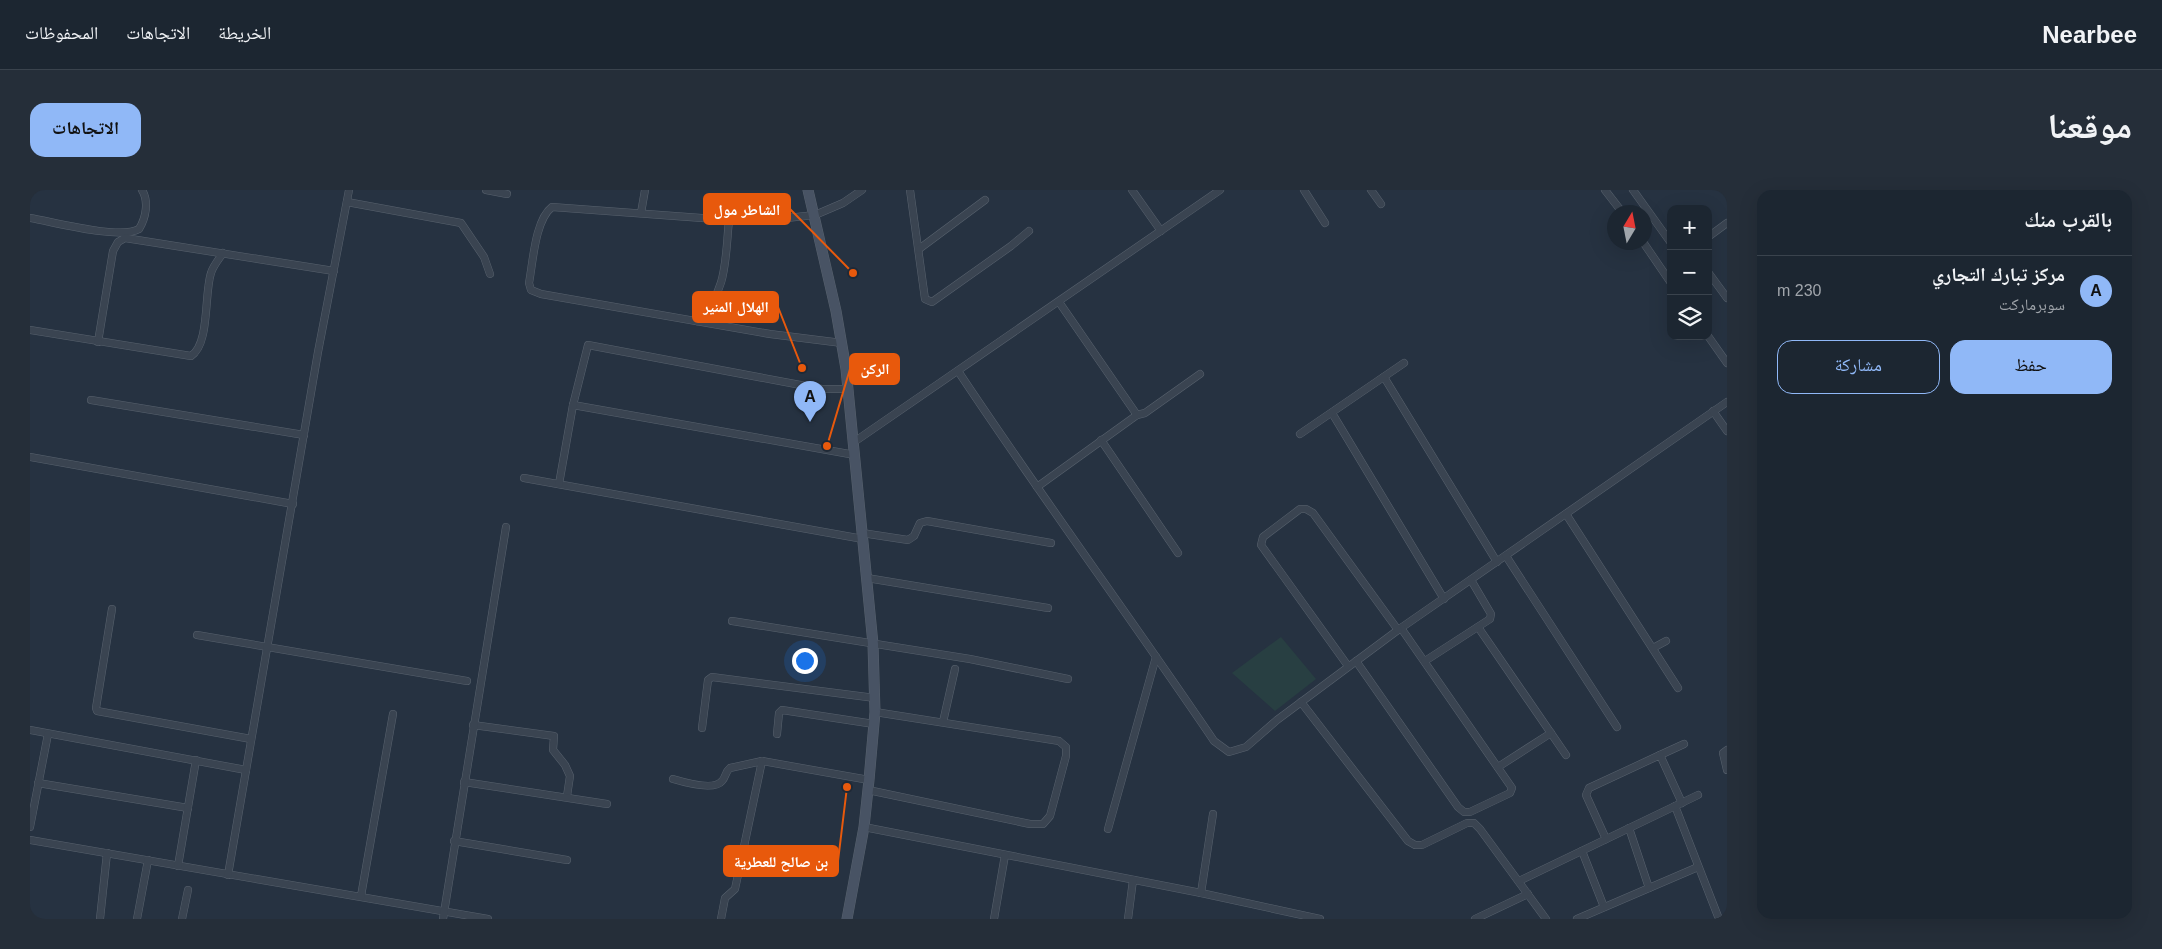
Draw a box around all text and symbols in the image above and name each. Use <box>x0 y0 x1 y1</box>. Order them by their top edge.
text: Nearbee <box>2042 21 2137 48</box>
text: المحفوظات <box>25 23 98 43</box>
text: الاتجاهات <box>126 23 190 43</box>
text: الخريطة <box>218 23 271 43</box>
button: الاتجاهات <box>30 103 141 157</box>
text: موقعنا <box>2047 106 2132 145</box>
callout: الشاطر مول <box>704 194 790 224</box>
text: الشاطر مول <box>714 201 780 219</box>
north arrow <box>1607 205 1652 250</box>
map controls <box>1667 205 1712 340</box>
button: + <box>1667 205 1712 250</box>
text: بالقرب منك <box>2024 208 2112 231</box>
button: − <box>1667 250 1712 295</box>
text: مركز تبارك التجاري <box>1932 264 2065 285</box>
text: 230 m <box>1777 282 1821 299</box>
text: A <box>2090 282 2102 299</box>
callout: الهلال المنير <box>693 292 778 322</box>
button: layers <box>1667 295 1712 340</box>
text: سوبرماركت <box>1999 296 2065 313</box>
text: الهلال المنير <box>702 298 769 316</box>
button: مشاركة <box>1777 340 1940 394</box>
button: حفظ <box>1950 340 2112 394</box>
callout: الركن <box>850 354 899 384</box>
text: الركن <box>860 360 890 378</box>
pin: A <box>794 381 826 422</box>
your location <box>792 648 818 674</box>
callout: بن صالح للعطرية <box>724 846 838 876</box>
text: بن صالح للعطرية <box>734 853 828 872</box>

